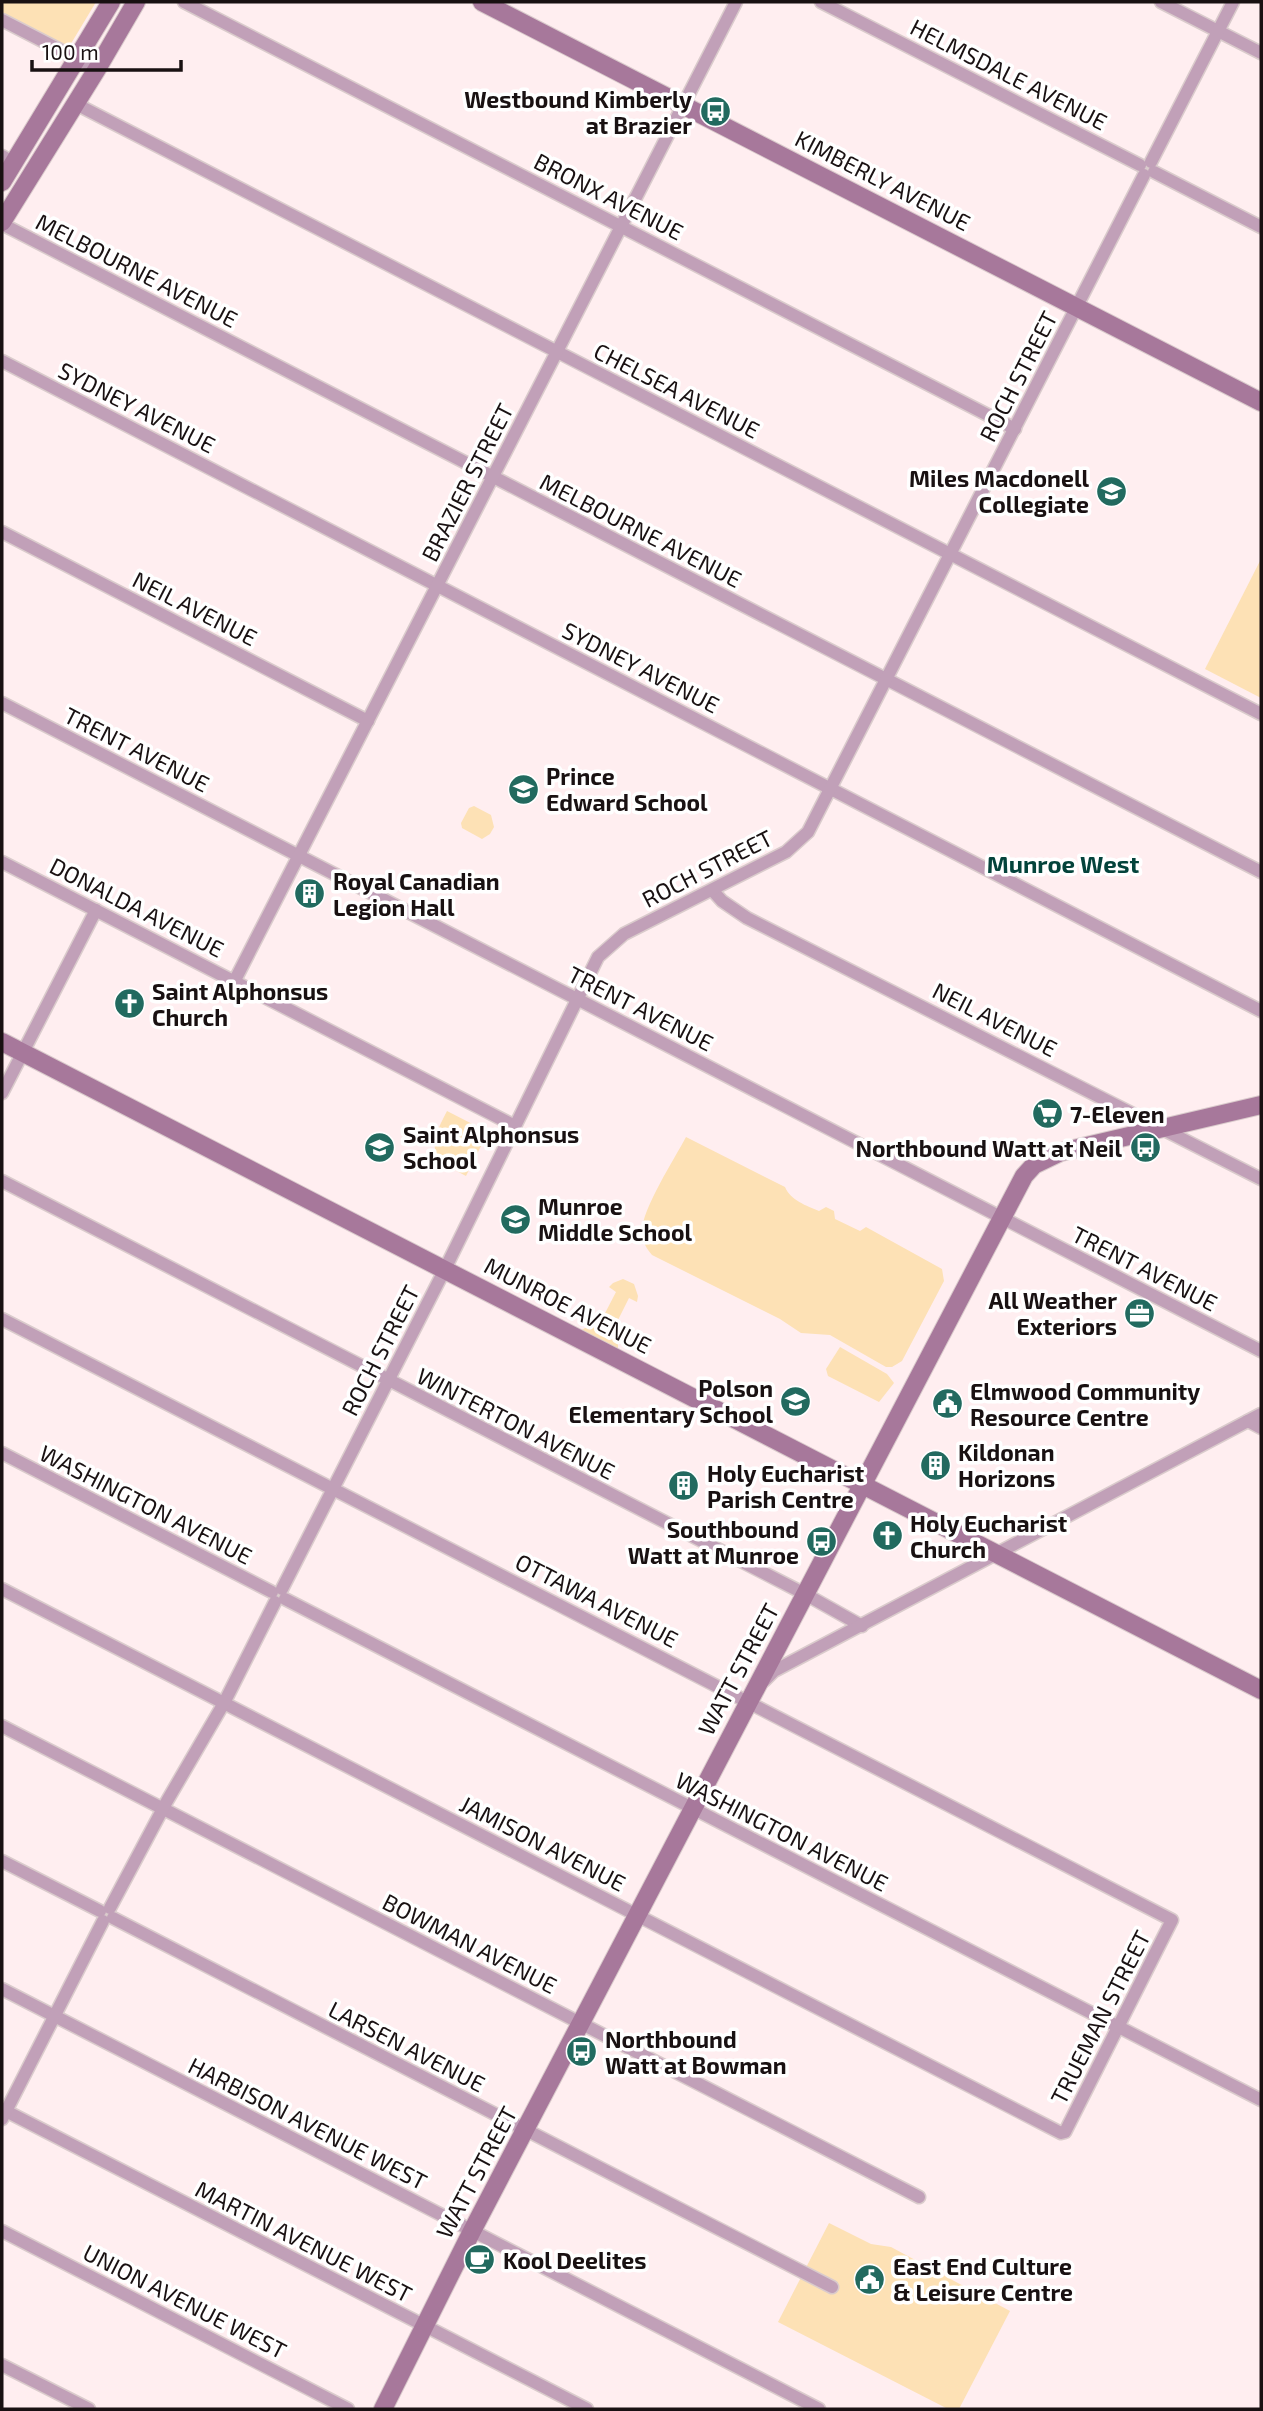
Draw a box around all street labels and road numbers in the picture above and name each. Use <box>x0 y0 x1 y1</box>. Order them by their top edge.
street label: HELMSDALE AVENUE <box>906 12 1112 136</box>
street label: KIMBERLY AVENUE <box>791 124 975 236</box>
street label: BRONX AVENUE <box>530 146 688 246</box>
street label: MELBOURNE AVENUE <box>32 207 242 333</box>
street label: ROCH STREET <box>973 306 1063 446</box>
street label: CHELSEA AVENUE <box>590 336 764 444</box>
street label: SYDNEY AVENUE <box>54 355 220 459</box>
street label: BRAZIER STREET <box>415 398 519 566</box>
street label: MELBOURNE AVENUE <box>536 467 746 593</box>
street label: NEIL AVENUE <box>128 565 262 651</box>
street label: SYDNEY AVENUE <box>558 615 724 719</box>
street label: TRENT AVENUE <box>60 700 214 798</box>
street label: ROCH STREET <box>637 823 777 913</box>
street label: DONALDA AVENUE <box>45 851 229 963</box>
street label: TRENT AVENUE <box>564 959 718 1057</box>
street label: NEIL AVENUE <box>928 976 1062 1062</box>
street label: TRENT AVENUE <box>1068 1219 1222 1317</box>
street label: MUNROE AVENUE <box>480 1251 656 1359</box>
street label: ROCH STREET <box>335 1280 425 1420</box>
street label: WINTERTON AVENUE <box>412 1361 620 1485</box>
street label: WASHINGTON AVENUE <box>35 1438 257 1570</box>
street label: OTTAWA AVENUE <box>511 1547 683 1653</box>
street label: WATT STREET <box>692 1598 784 1740</box>
street label: WASHINGTON AVENUE <box>671 1765 893 1897</box>
street label: JAMISON AVENUE <box>455 1789 631 1897</box>
street label: BOWMAN AVENUE <box>378 1887 562 1999</box>
street label: TRUEMAN STREET <box>1044 1925 1156 2109</box>
street label: LARSEN AVENUE <box>324 1995 490 2097</box>
street label: HARBISON AVENUE WEST <box>184 2051 432 2195</box>
street label: WATT STREET <box>430 2101 522 2243</box>
street label: MARTIN AVENUE WEST <box>191 2174 417 2308</box>
street label: UNION AVENUE WEST <box>79 2238 291 2364</box>

